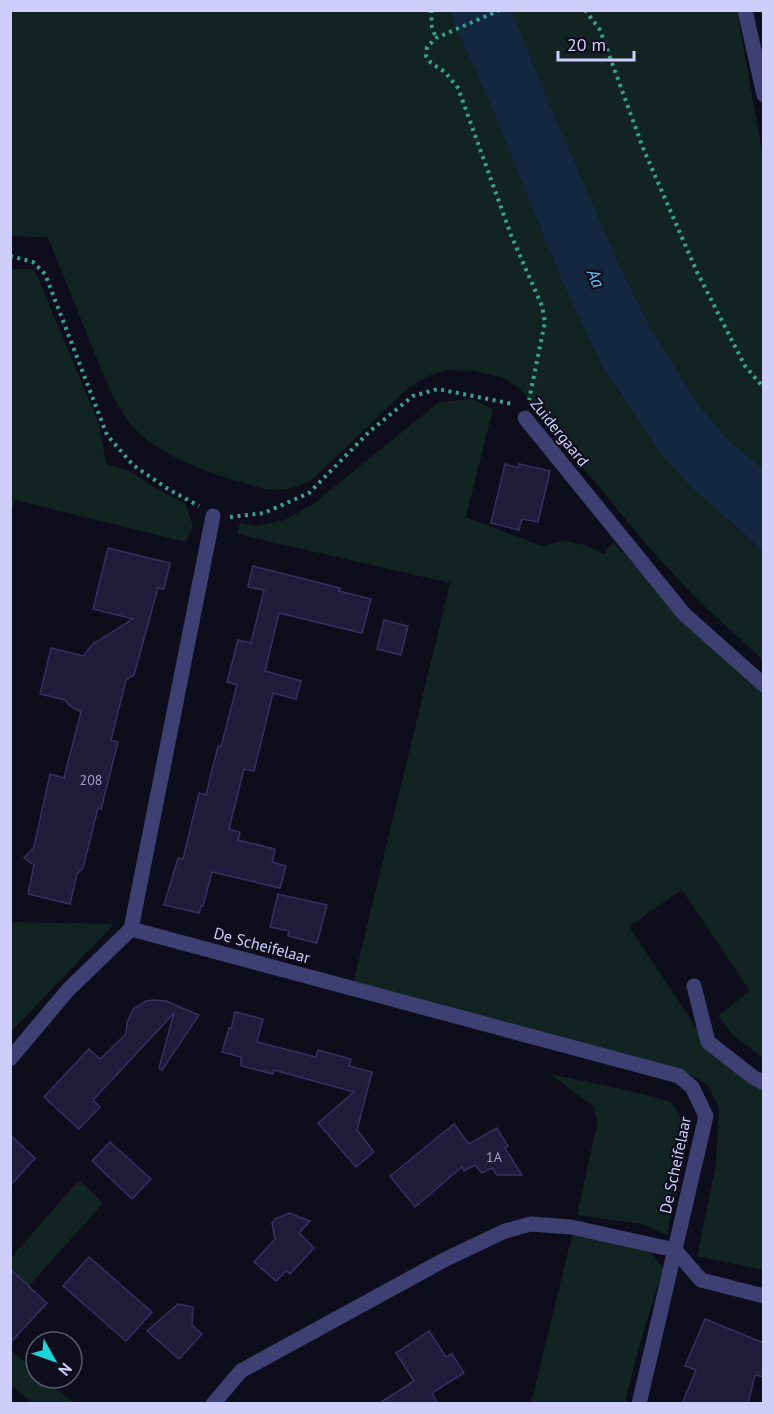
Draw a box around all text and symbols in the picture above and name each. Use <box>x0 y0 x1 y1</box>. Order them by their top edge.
scale bar <box>558 24 634 62</box>
text: 20 m <box>567 33 606 56</box>
water label: Aa <box>581 264 610 291</box>
street label: Zuidergaard <box>526 394 594 470</box>
house number: 208 <box>80 771 102 789</box>
street label: De Scheifelaar <box>212 923 313 968</box>
street label: De Scheifelaar <box>655 1114 695 1215</box>
house number: 1A <box>486 1148 503 1166</box>
north arrow <box>24 1330 84 1390</box>
text: N <box>54 1359 77 1380</box>

